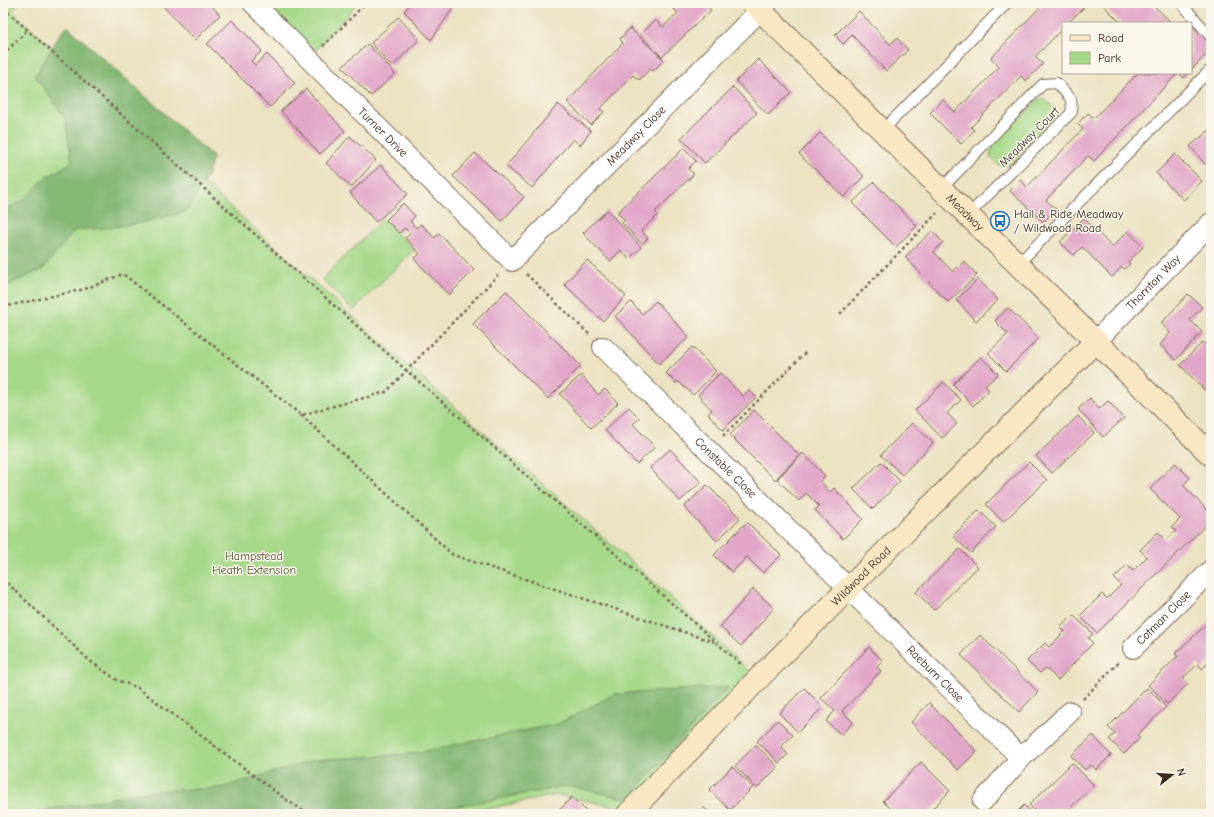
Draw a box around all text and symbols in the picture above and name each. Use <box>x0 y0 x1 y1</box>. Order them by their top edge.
legend <box>1062 22 1192 74</box>
text: Road <box>1098 31 1124 45</box>
text: Park <box>1098 51 1121 65</box>
street label: Meadway Close <box>603 103 669 168</box>
street label: Turner Drive <box>355 104 410 160</box>
street label: Meadway Court <box>996 104 1062 170</box>
street label: Meadway <box>943 191 987 234</box>
place label: Hail & Ride Meadway / Wildwood Road <box>1014 207 1124 235</box>
bus stop icon: Hail & Ride Meadway / Wildwood Road <box>989 210 1011 232</box>
street label: Thornton Way <box>1123 251 1184 313</box>
street label: Constable Close <box>692 434 759 501</box>
street label: Wildwood Road <box>828 543 894 609</box>
park label: Hampstead Heath Extension <box>212 549 296 577</box>
street label: Cotman Close <box>1133 587 1194 648</box>
street label: Raeburn Close <box>904 643 967 705</box>
north arrow <box>1152 755 1192 795</box>
text: N <box>1174 767 1188 778</box>

